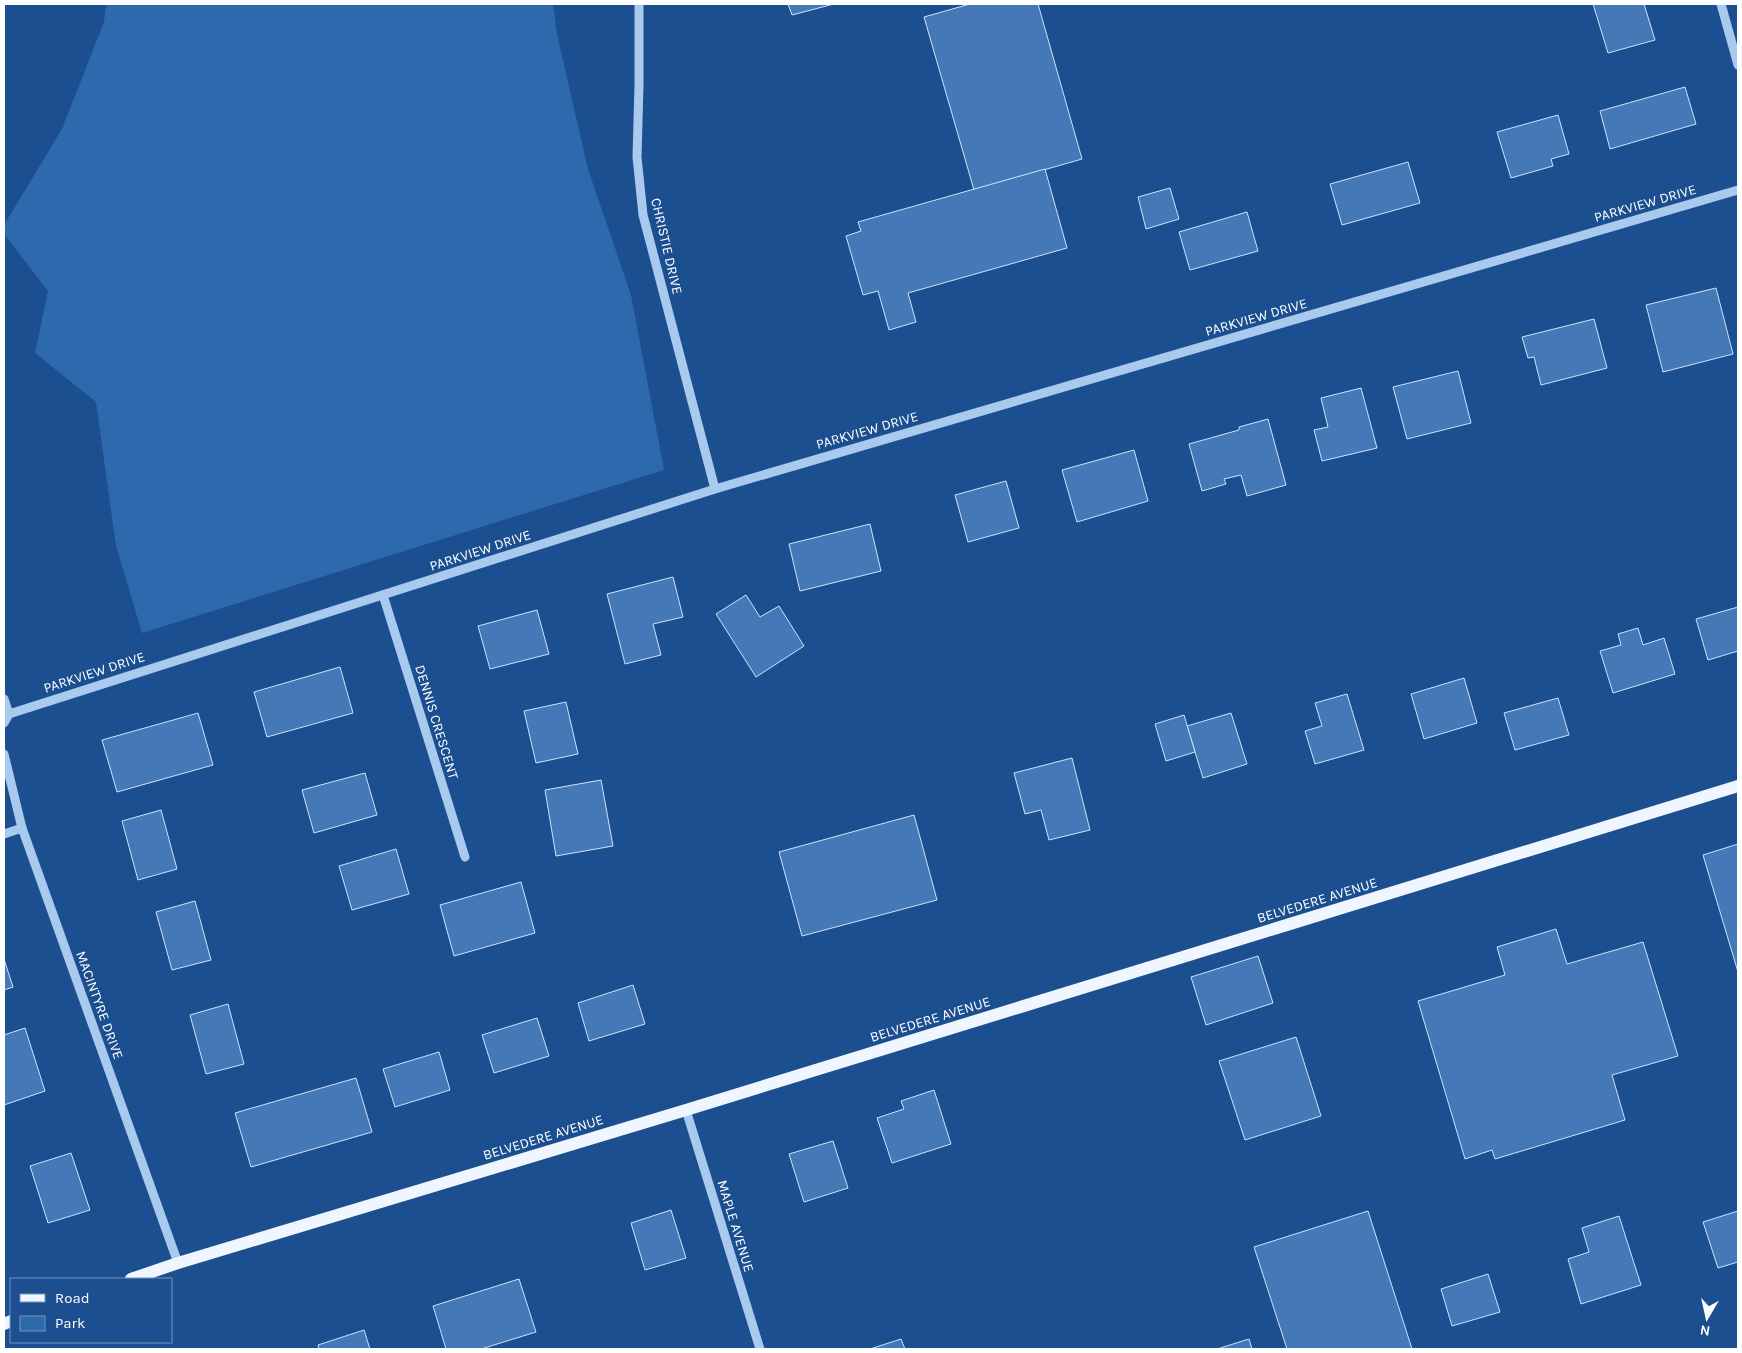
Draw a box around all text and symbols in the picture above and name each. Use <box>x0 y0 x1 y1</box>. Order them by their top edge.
street label: PARKVIEW DRIVE <box>1592 181 1698 226</box>
street label: CHRISTIE DRIVE <box>647 196 686 296</box>
street label: PARKVIEW DRIVE <box>1203 295 1309 340</box>
street label: PARKVIEW DRIVE <box>814 408 920 453</box>
street label: PARKVIEW DRIVE <box>427 526 533 575</box>
street label: PARKVIEW DRIVE <box>41 648 147 697</box>
street label: DENNIS CRESCENT <box>411 663 462 781</box>
street label: BELVEDERE AVENUE <box>1255 874 1379 927</box>
street label: MACINTYRE DRIVE <box>72 949 127 1062</box>
street label: BELVEDERE AVENUE <box>868 993 992 1046</box>
street label: BELVEDERE AVENUE <box>481 1111 605 1164</box>
street label: MAPLE AVENUE <box>713 1178 758 1274</box>
legend <box>10 1278 172 1343</box>
text: Road <box>55 1289 90 1307</box>
north arrow <box>1682 1293 1732 1343</box>
text: Park <box>55 1314 85 1332</box>
text: N <box>1699 1321 1711 1340</box>

